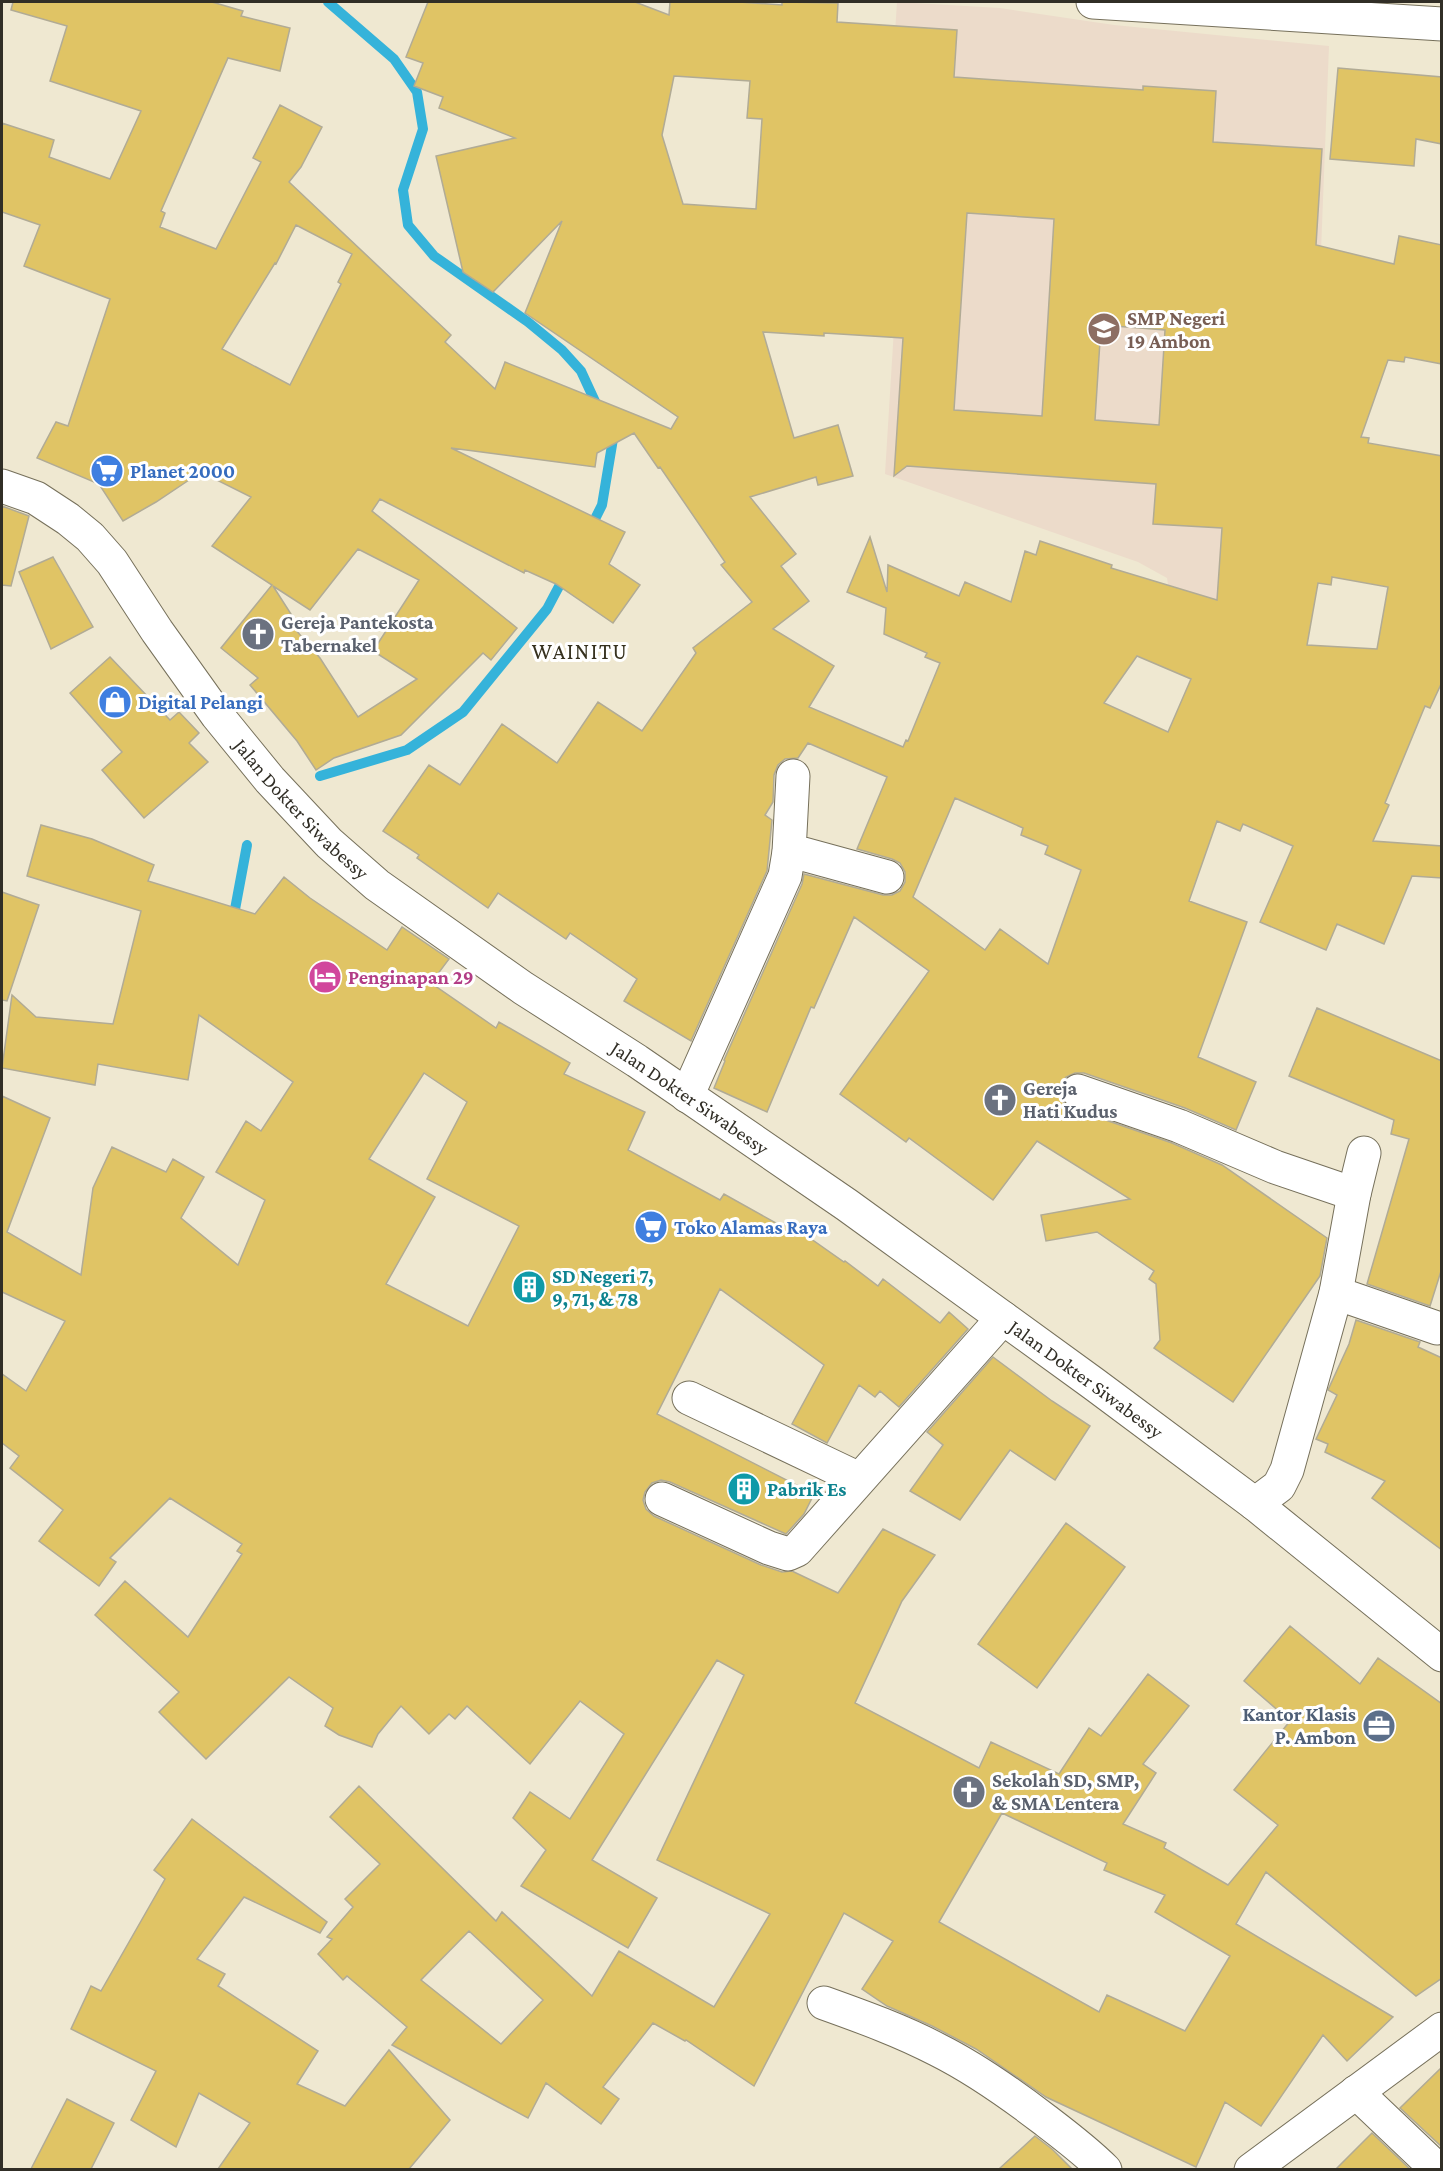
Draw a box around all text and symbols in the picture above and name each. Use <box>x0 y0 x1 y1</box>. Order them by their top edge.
place label: SMP Negeri 19 Ambon <box>1127 307 1225 352</box>
school or university icon: SMP Negeri 19 Ambon <box>1086 311 1122 347</box>
supermarket icon: Planet 2000 <box>89 453 125 489</box>
place label: Planet 2000 <box>130 460 235 482</box>
place label: Gereja Pantekosta Tabernakel <box>281 611 434 656</box>
church icon: Gereja Pantekosta Tabernakel <box>240 616 276 652</box>
district label: WAINITU <box>532 639 628 664</box>
shop icon: Digital Pelangi <box>97 684 133 720</box>
place label: Digital Pelangi <box>138 691 263 713</box>
street label: Jalan Dokter Siwabessy <box>228 733 374 885</box>
hotel icon: Penginapan 29 <box>307 959 343 995</box>
place label: Penginapan 29 <box>348 966 474 988</box>
street label: Jalan Dokter Siwabessy <box>605 1035 773 1160</box>
place label: Gereja Hati Kudus <box>1023 1077 1117 1122</box>
church icon: Gereja Hati Kudus <box>982 1082 1018 1118</box>
supermarket icon: Toko Alamas Raya <box>633 1209 669 1245</box>
place label: Toko Alamas Raya <box>674 1216 828 1238</box>
place label: SD Negeri 7, 9, 71, & 78 <box>552 1265 654 1310</box>
building icon: SD Negeri 7, 9, 71, & 78 <box>511 1269 547 1305</box>
street label: Jalan Dokter Siwabessy <box>1003 1314 1168 1444</box>
building icon: Pabrik Es <box>726 1471 762 1507</box>
place label: Pabrik Es <box>767 1478 846 1500</box>
place label: Kantor Klasis P. Ambon <box>1243 1703 1357 1748</box>
office icon: Kantor Klasis P. Ambon <box>1361 1708 1397 1744</box>
place label: Sekolah SD, SMP, & SMA Lentera <box>992 1769 1139 1814</box>
church icon: Sekolah SD, SMP, & SMA Lentera <box>951 1774 987 1810</box>

